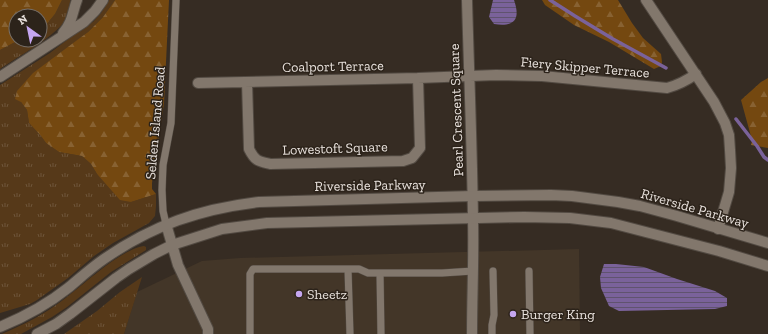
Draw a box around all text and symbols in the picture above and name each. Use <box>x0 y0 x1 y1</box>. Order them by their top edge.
north arrow <box>8 8 48 48</box>
text: N <box>16 12 30 28</box>
street label: Pearl Crescent Square <box>446 43 467 177</box>
street label: Fiery Skipper Terrace <box>520 53 651 82</box>
street label: Coalport Terrace <box>282 57 384 76</box>
street label: Selden Island Road <box>142 66 169 180</box>
street label: Lowestoft Square <box>282 138 388 159</box>
street label: Riverside Parkway <box>314 176 427 195</box>
street label: Riverside Parkway <box>639 185 752 232</box>
place label: Sheetz <box>307 286 348 303</box>
marker: Sheetz <box>294 289 304 299</box>
place label: Burger King <box>521 306 595 323</box>
marker: Burger King <box>508 309 518 319</box>

